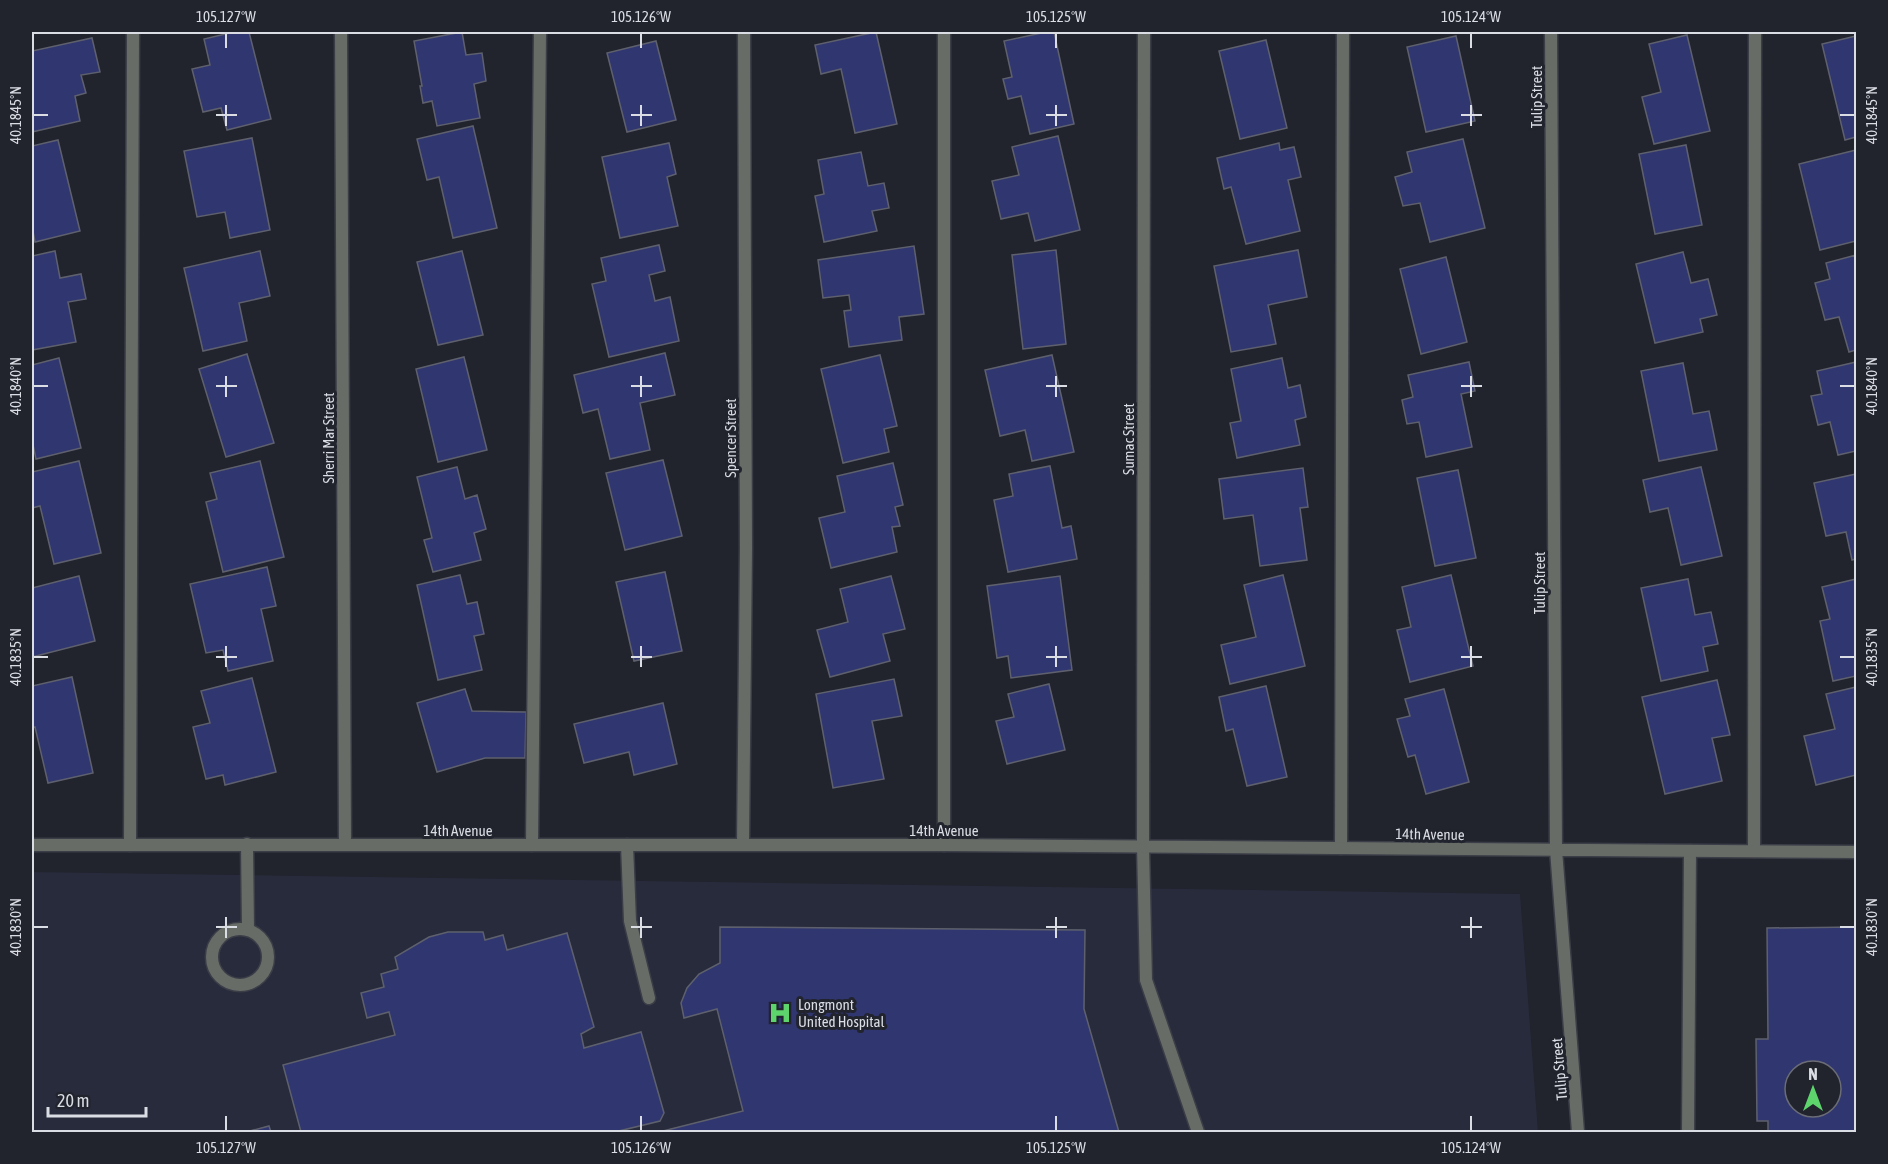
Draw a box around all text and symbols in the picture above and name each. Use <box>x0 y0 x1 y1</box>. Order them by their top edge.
text: 105.127°W <box>196 8 256 25</box>
text: 105.126°W <box>611 8 671 25</box>
text: 105.125°W <box>1026 8 1086 25</box>
text: 105.124°W <box>1441 8 1501 25</box>
street label: Tulip Street <box>1528 66 1545 128</box>
text: 40.1845°N <box>7 86 24 144</box>
text: 40.1845°N <box>1863 86 1880 144</box>
text: 40.1840°N <box>7 357 24 415</box>
text: 40.1840°N <box>1863 357 1880 415</box>
street label: Sherri Mar Street <box>320 392 337 484</box>
street label: Spencer Street <box>722 398 739 478</box>
street label: Sumac Street <box>1120 403 1137 475</box>
street label: Tulip Street <box>1531 552 1548 614</box>
text: 40.1835°N <box>7 628 24 686</box>
text: 40.1835°N <box>1863 628 1880 686</box>
street label: 14th Avenue <box>423 822 493 839</box>
street label: 14th Avenue <box>909 822 979 839</box>
street label: 14th Avenue <box>1395 825 1465 843</box>
text: 40.1830°N <box>7 898 24 956</box>
text: 40.1830°N <box>1863 898 1880 956</box>
place label: Longmont United Hospital <box>798 996 885 1030</box>
hospital icon: Longmont United Hospital <box>767 1000 793 1026</box>
street label: Tulip Street <box>1548 1037 1570 1101</box>
north arrow <box>1783 1059 1843 1119</box>
text: N <box>1808 1065 1818 1083</box>
scale bar <box>48 1080 146 1118</box>
text: 20 m <box>57 1090 89 1111</box>
text: 105.127°W <box>196 1139 256 1156</box>
text: 105.126°W <box>611 1139 671 1156</box>
text: 105.125°W <box>1026 1139 1086 1156</box>
text: 105.124°W <box>1441 1139 1501 1156</box>

